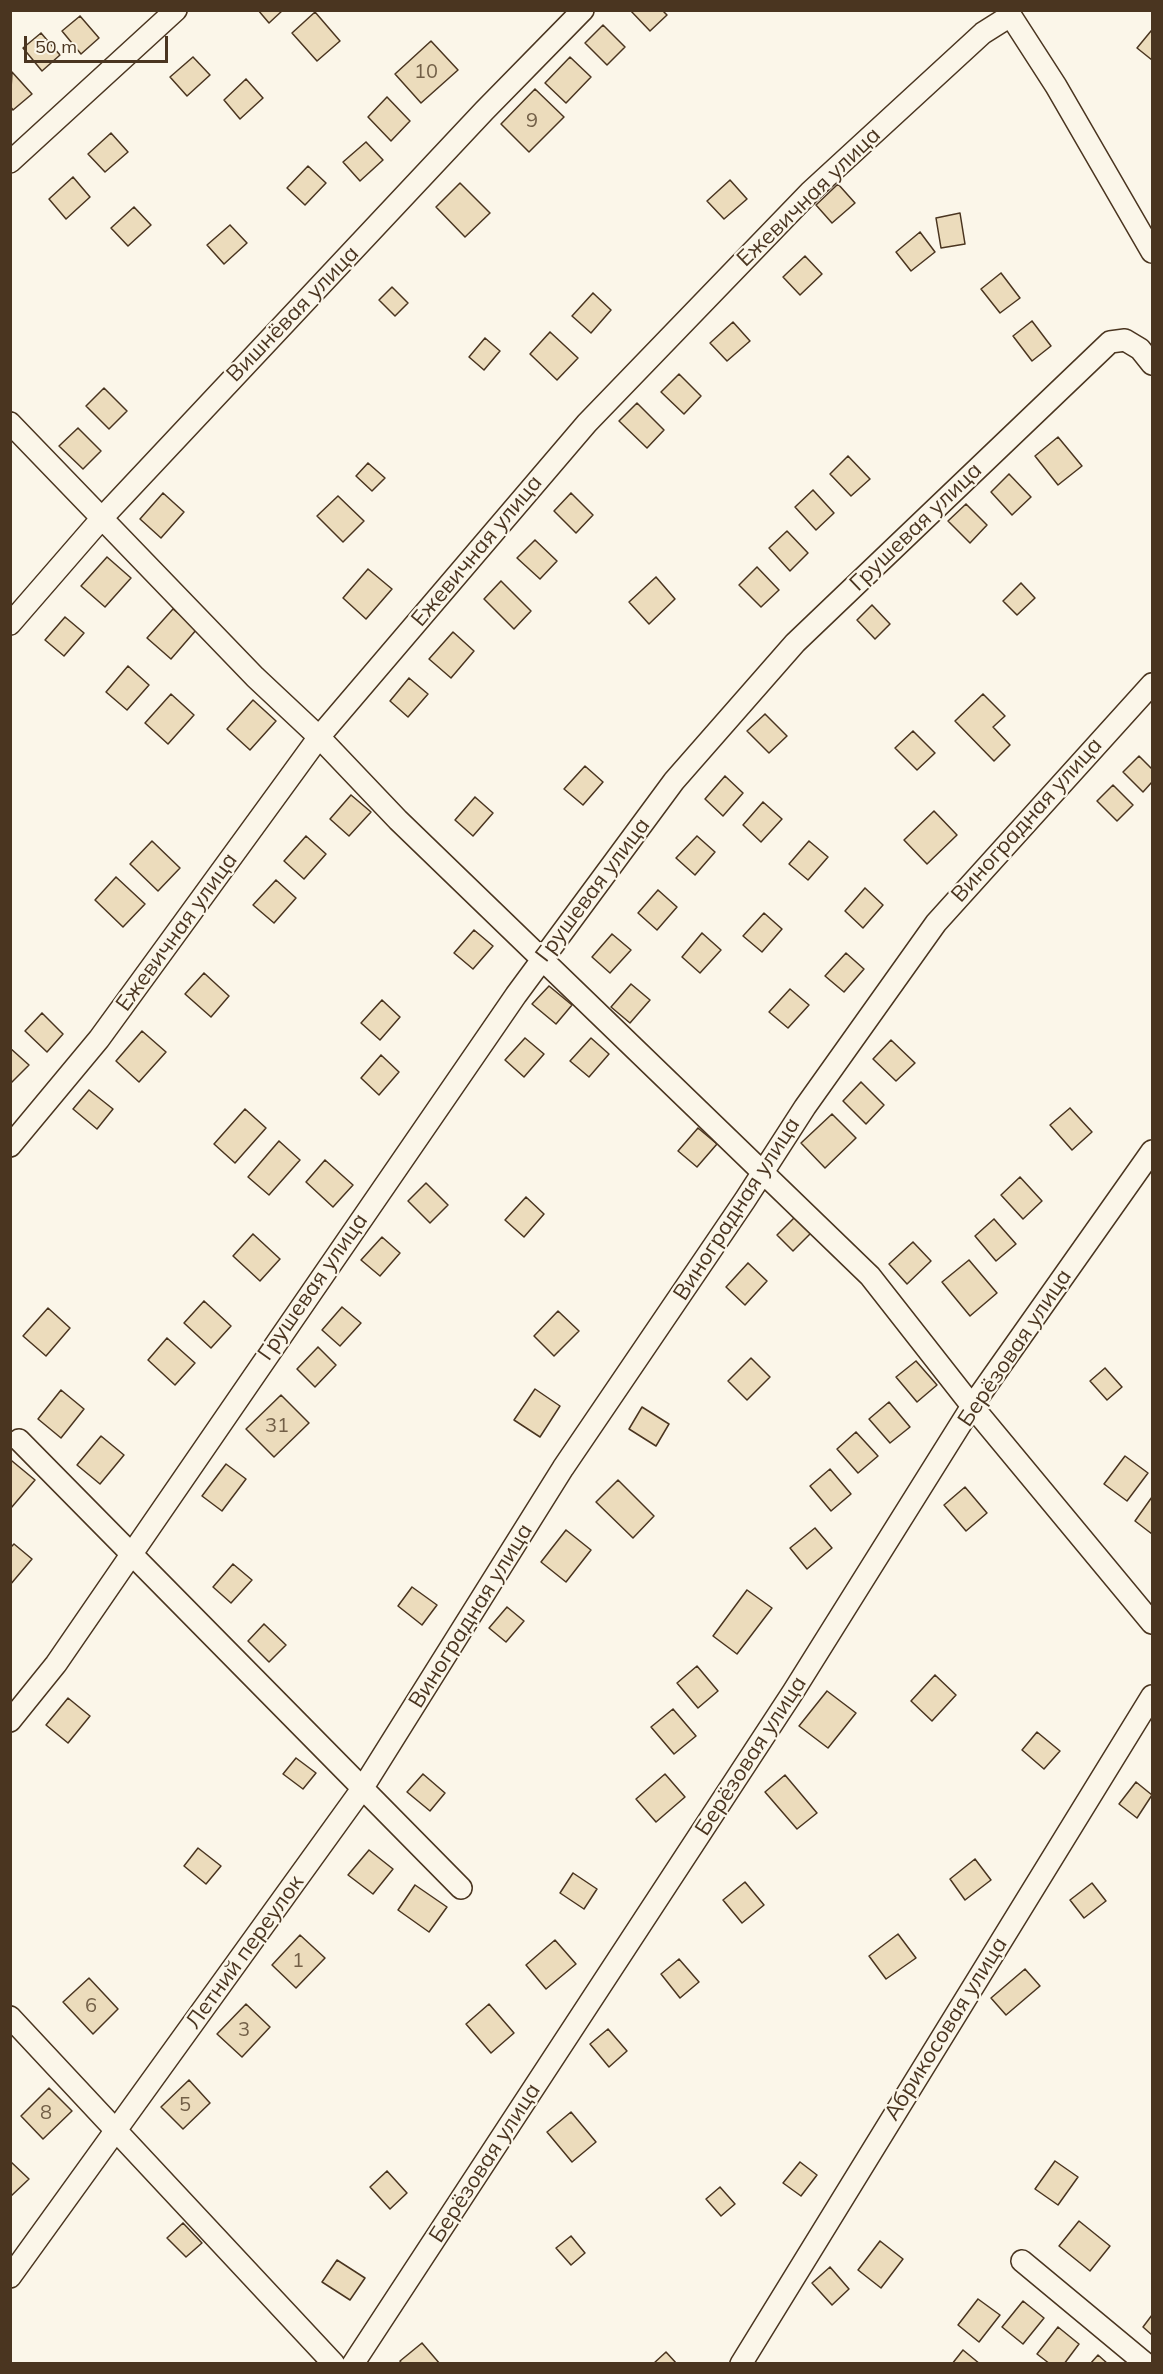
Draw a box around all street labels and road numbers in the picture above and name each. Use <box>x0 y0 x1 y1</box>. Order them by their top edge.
street label: Ежевичная улица <box>732 122 886 272</box>
street label: Вишнёвая улица <box>221 240 365 388</box>
street label: Грушевая улица <box>844 457 988 597</box>
street label: Ежевичная улица <box>406 470 548 632</box>
street label: Виноградная улица <box>946 732 1108 908</box>
street label: Грушевая улица <box>530 813 656 967</box>
street label: Ежевичная улица <box>111 848 243 1016</box>
street label: Виноградная улица <box>668 1113 806 1305</box>
street label: Грушевая улица <box>252 1208 374 1366</box>
street label: Берёзовая улица <box>953 1264 1077 1432</box>
street label: Виноградная улица <box>404 1519 538 1713</box>
street label: Берёзовая улица <box>690 1672 812 1840</box>
street label: Летний переулок <box>180 1870 310 2034</box>
street label: Абрикосовая улица <box>879 1932 1013 2126</box>
street label: Берёзовая улица <box>424 2079 546 2247</box>

